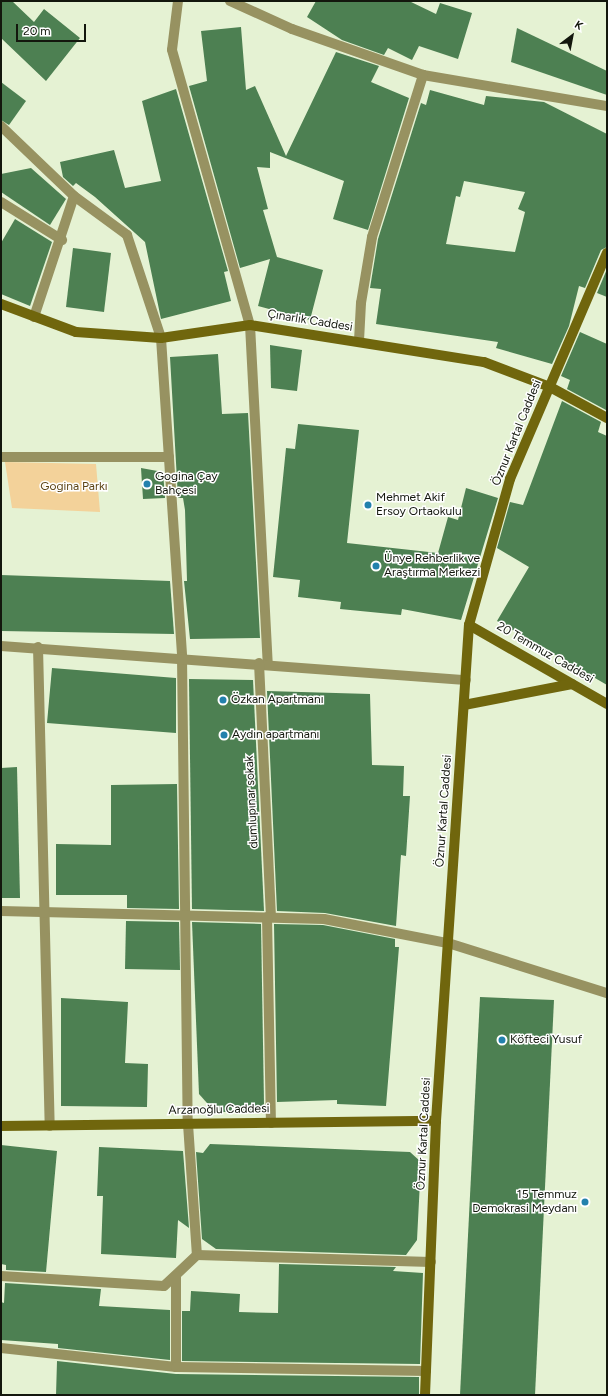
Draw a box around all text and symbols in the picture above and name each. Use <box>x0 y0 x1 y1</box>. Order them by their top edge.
scale bar <box>18 16 88 42</box>
north arrow <box>552 16 592 56</box>
text: K <box>572 18 585 33</box>
text: 20 m <box>23 24 51 38</box>
street label: Çınarlık Caddesi <box>266 307 354 335</box>
street label: Öznur Kartal Caddesi <box>489 378 545 488</box>
place label: Gogina Çay Bahçesi <box>155 470 218 498</box>
marker: Gogina Çay Bahçesi <box>142 479 152 489</box>
park label: Gogina Parkı <box>40 480 108 494</box>
place label: Mehmet Akif Ersoy Ortaokulu <box>376 491 462 519</box>
marker: Mehmet Akif Ersoy Ortaokulu <box>363 500 373 510</box>
place label: Ünye Rehberlik ve Araştırma Merkezi <box>384 552 480 580</box>
marker: Ünye Rehberlik ve Araştırma Merkezi <box>371 561 381 571</box>
street label: 20 Temmuz Caddesi <box>494 619 596 687</box>
place label: Özkan Apartmanı <box>231 693 323 707</box>
marker: Özkan Apartmanı <box>218 695 228 705</box>
place label: Aydın apartmanı <box>232 728 319 742</box>
marker: Aydın apartmanı <box>219 730 229 740</box>
street label: Öznur Kartal Caddesi <box>433 754 455 868</box>
street label: dumlupınar sokak <box>242 755 262 849</box>
place label: Köfteci Yusuf <box>510 1033 582 1047</box>
marker: Köfteci Yusuf <box>497 1035 507 1045</box>
street label: Öznur Kartal Caddesi <box>414 1077 434 1191</box>
street label: Arzanoğlu Caddesi <box>168 1102 270 1118</box>
place label: 15 Temmuz Demokrasi Meydanı <box>472 1188 577 1216</box>
marker: 15 Temmuz Demokrasi Meydanı <box>580 1197 590 1207</box>

